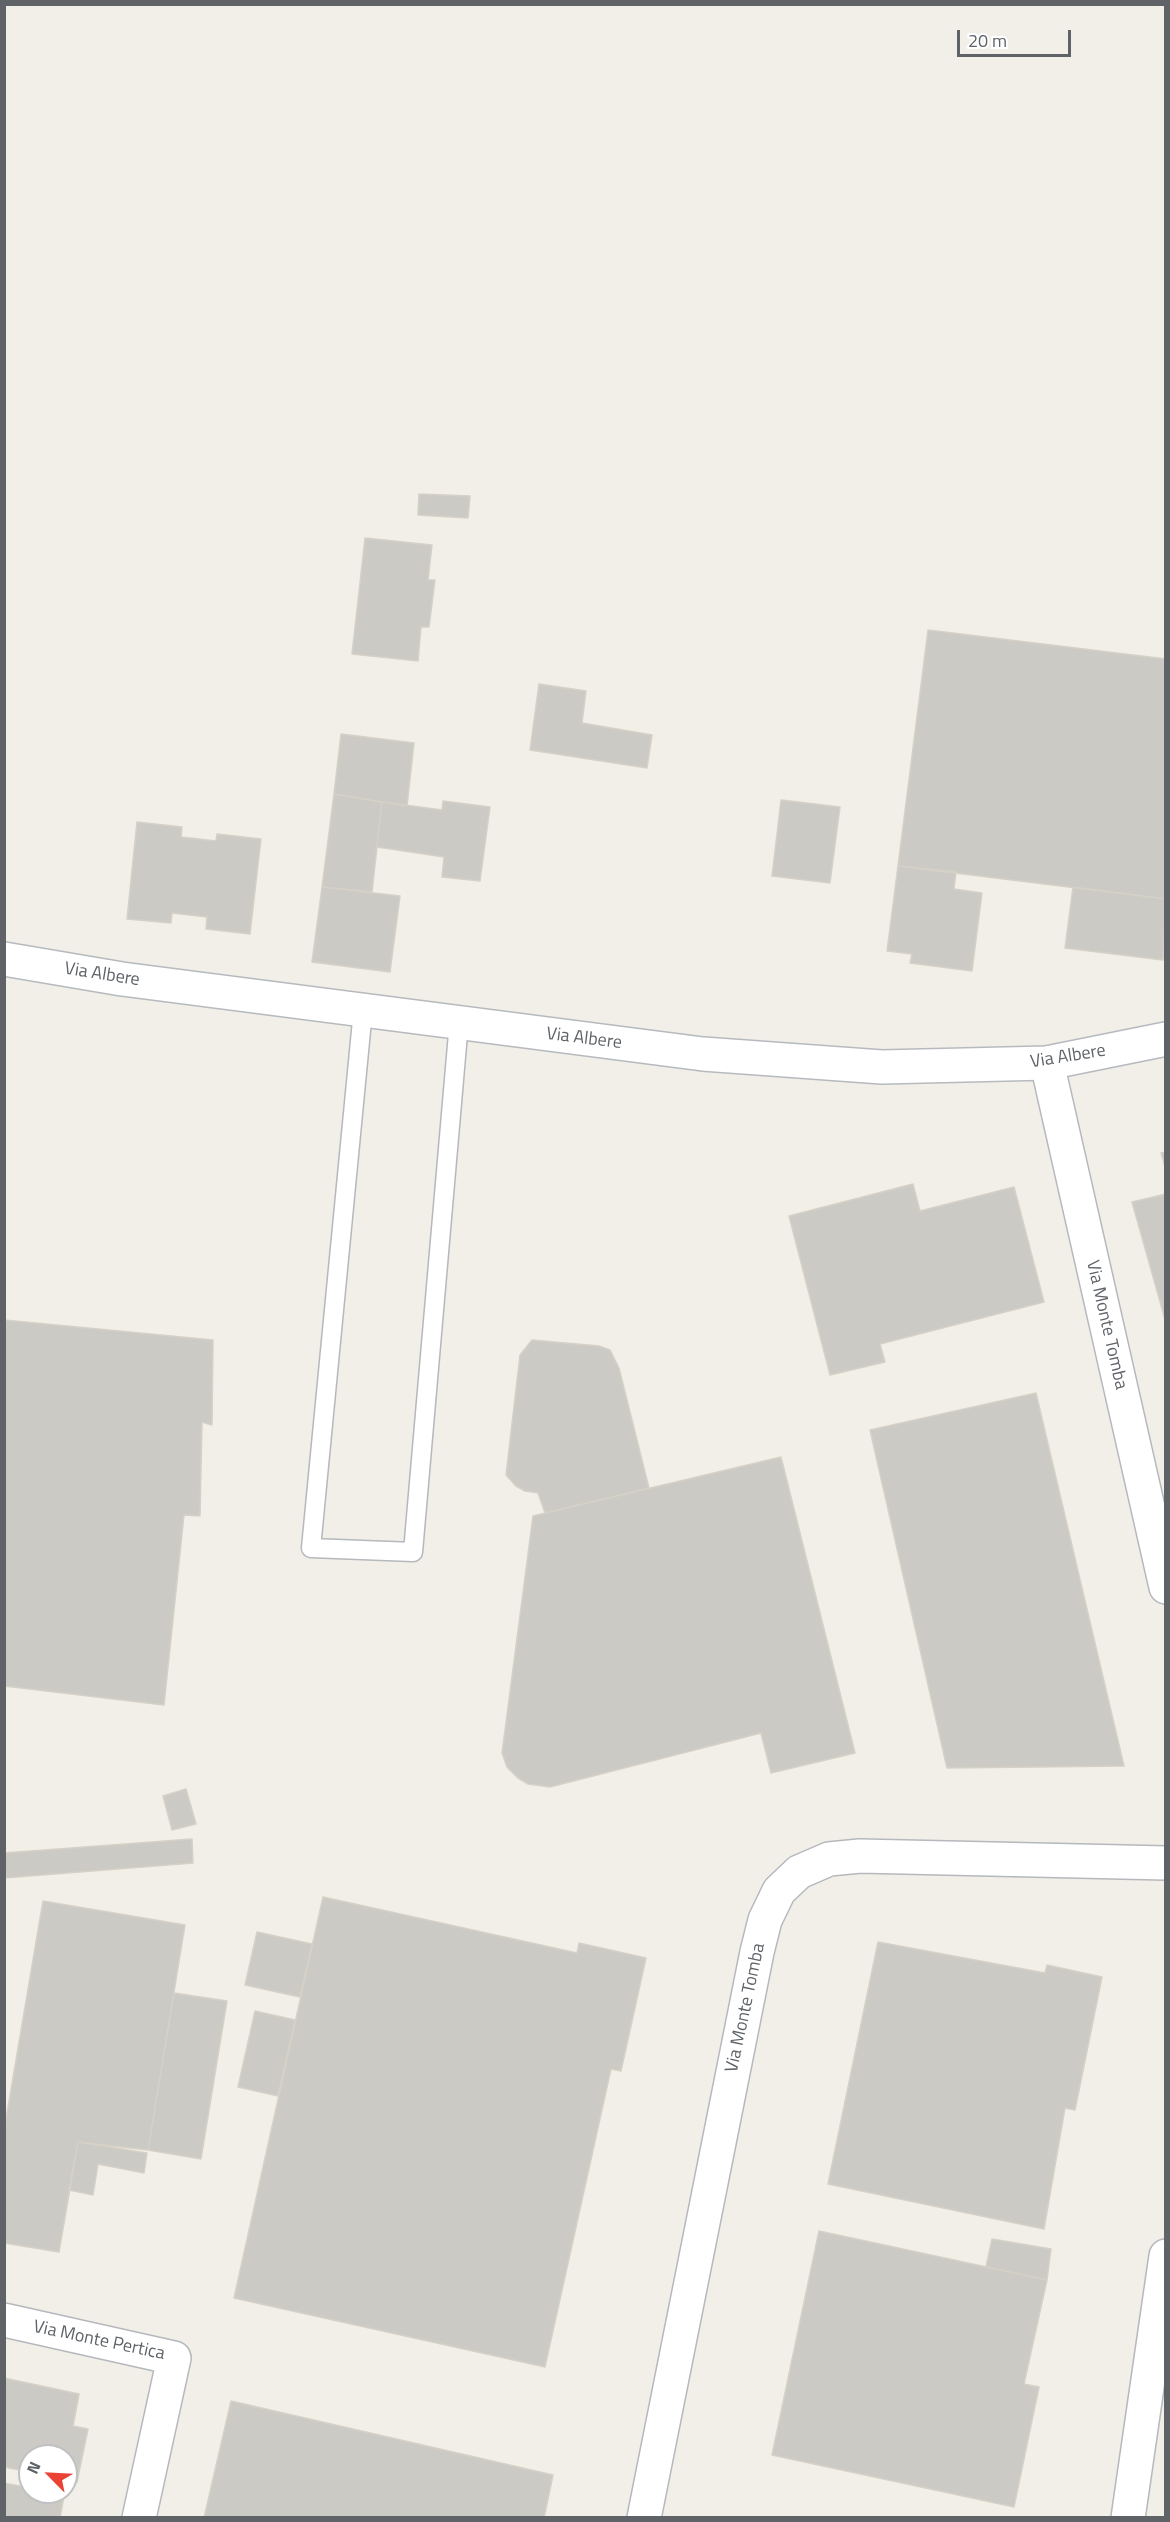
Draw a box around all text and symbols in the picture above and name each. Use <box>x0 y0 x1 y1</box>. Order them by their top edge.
scale bar <box>960 18 1074 56</box>
text: 20 m <box>968 27 1007 54</box>
street label: Via Albere <box>63 958 141 992</box>
street label: Via Albere <box>545 1024 623 1054</box>
street label: Via Albere <box>1029 1040 1107 1074</box>
street label: Via Monte Tomba <box>1081 1258 1131 1392</box>
street label: Via Monte Tomba <box>722 1941 770 2075</box>
street label: Via Monte Pertica <box>31 2317 167 2365</box>
north arrow <box>18 2444 78 2504</box>
text: N <box>20 2458 47 2477</box>

